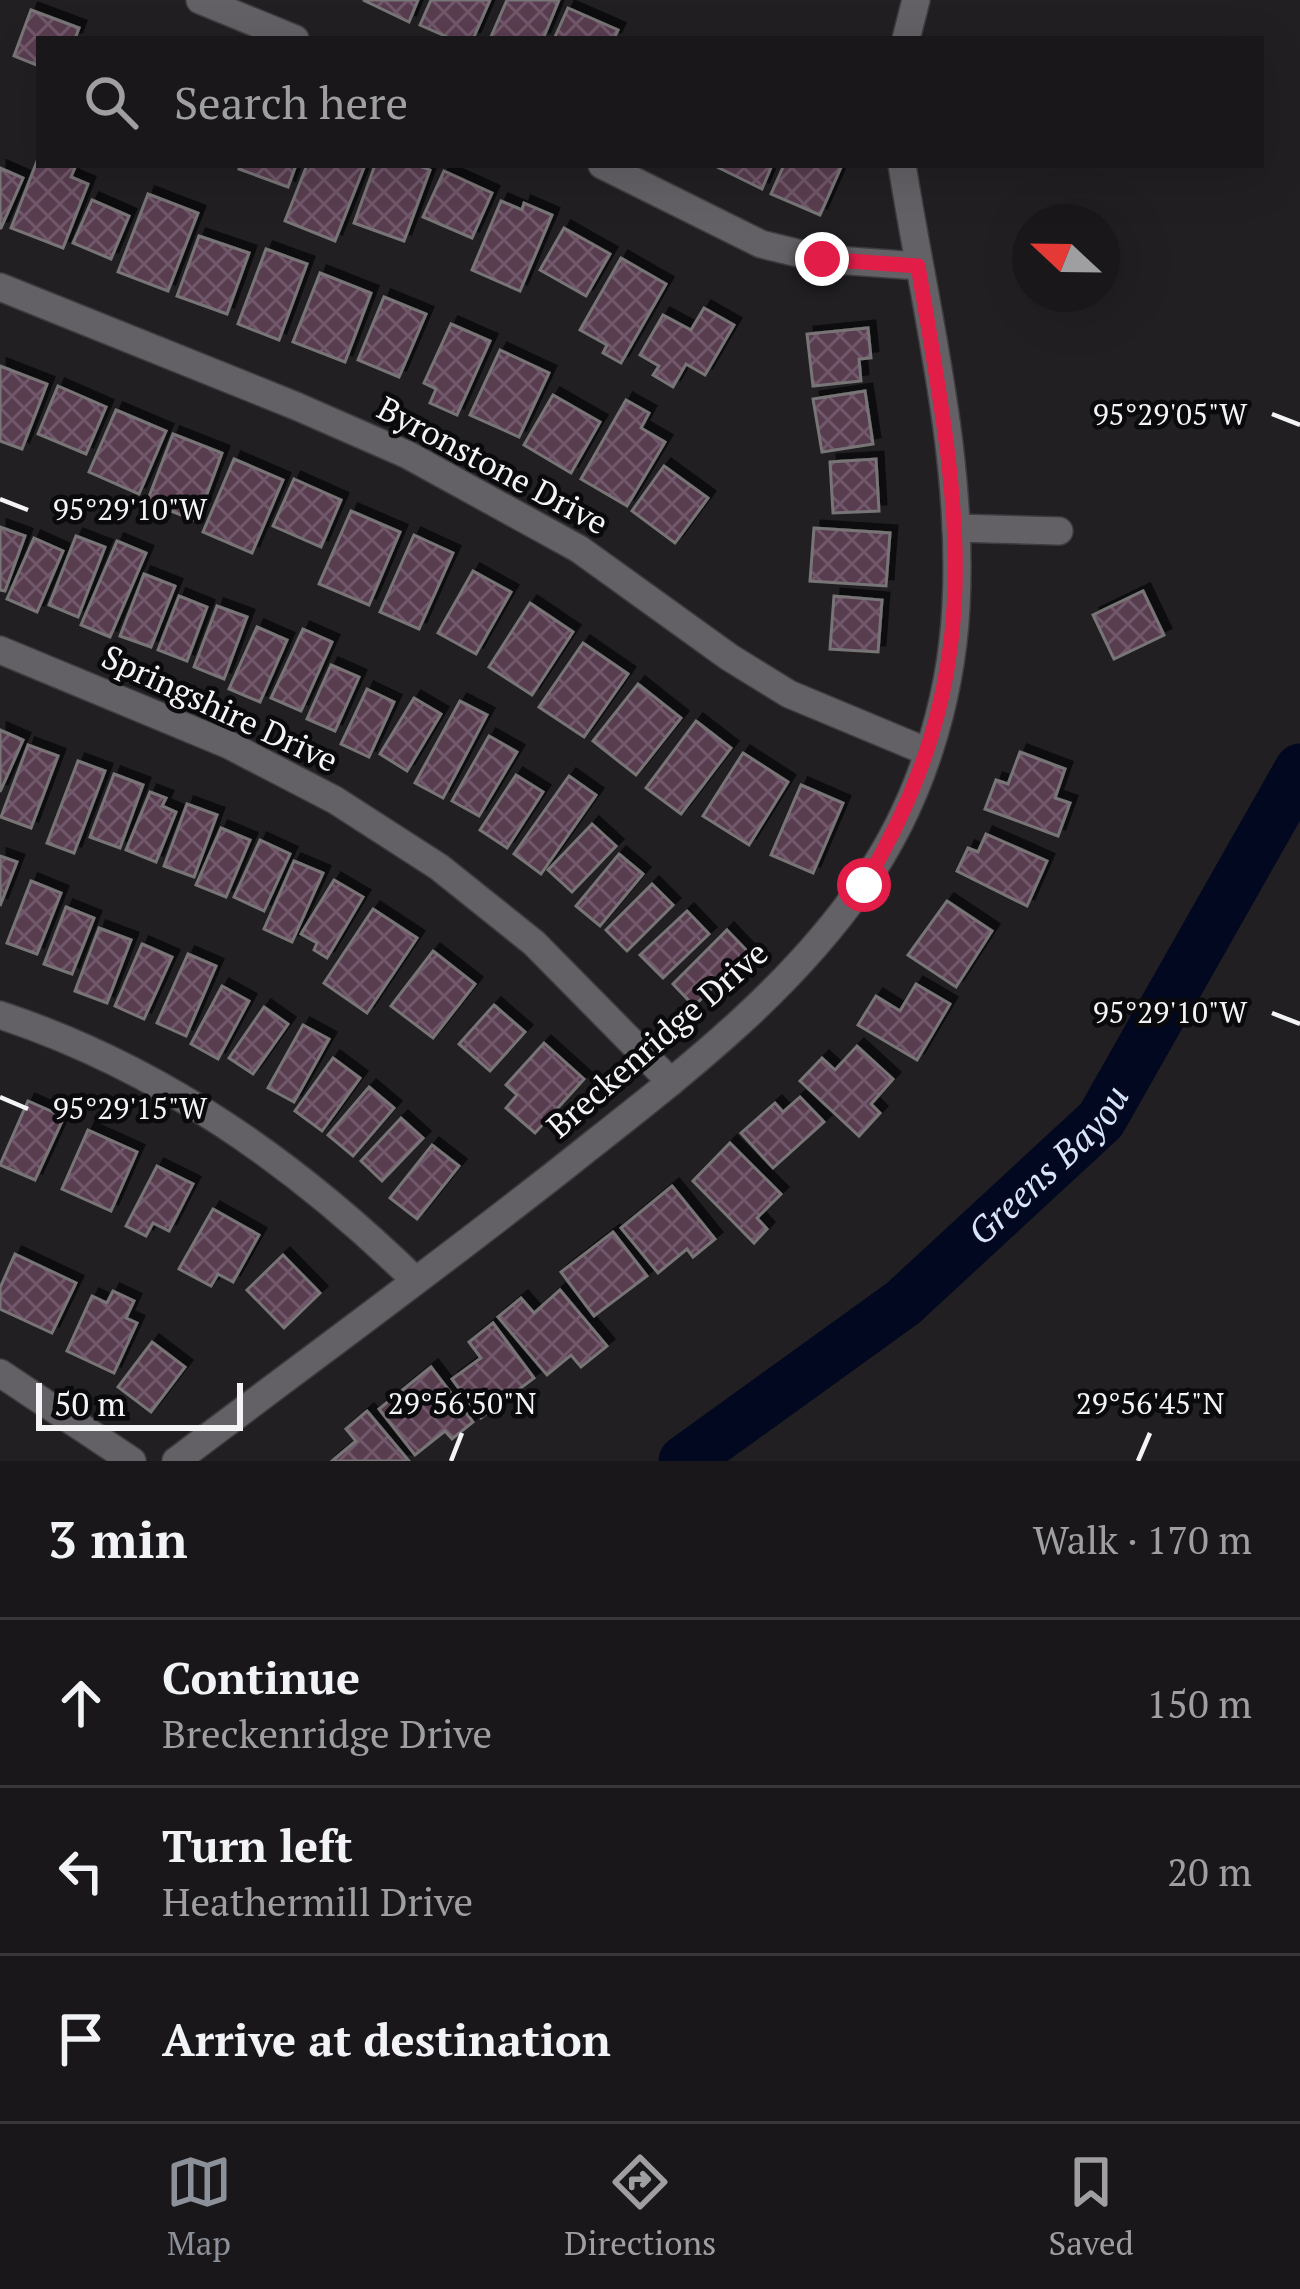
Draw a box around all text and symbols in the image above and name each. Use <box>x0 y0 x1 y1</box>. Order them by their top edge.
search box <box>36 36 1264 168</box>
icon: search <box>78 69 144 135</box>
text: Search here <box>174 72 408 132</box>
north arrow <box>1012 204 1120 312</box>
route end <box>795 232 849 286</box>
street label: Byronstone Drive <box>370 386 616 543</box>
text: 95°29'05"W <box>1093 394 1248 434</box>
text: 95°29'10"W <box>53 489 208 529</box>
street label: Springshire Drive <box>95 634 345 781</box>
route start <box>837 858 891 912</box>
street label: Breckenridge Drive <box>537 931 776 1146</box>
text: 95°29'10"W <box>1093 992 1248 1032</box>
water label: Greens Bayou <box>957 1077 1139 1255</box>
text: 95°29'15"W <box>53 1088 208 1128</box>
scale bar <box>36 1377 243 1430</box>
text: 50 m <box>54 1382 126 1425</box>
text: 29°56'50"N <box>388 1383 536 1423</box>
text: 29°56'45"N <box>1076 1383 1224 1423</box>
text: 3 min <box>48 1505 188 1573</box>
text: Walk · 170 m <box>1033 1513 1252 1565</box>
text: Continue <box>162 1647 360 1707</box>
icon: ahead <box>48 1670 114 1736</box>
text: 150 m <box>1147 1677 1252 1729</box>
text: Breckenridge Drive <box>162 1707 492 1759</box>
text: Turn left <box>162 1815 353 1875</box>
icon: left <box>48 1838 114 1904</box>
text: 20 m <box>1167 1845 1252 1897</box>
text: Heathermill Drive <box>162 1875 473 1927</box>
icon: arrive <box>48 2006 114 2072</box>
text: Arrive at destination <box>162 2009 611 2069</box>
tab: Map <box>166 2149 232 2264</box>
tab: Directions <box>564 2149 716 2264</box>
tab: Saved <box>1049 2149 1134 2264</box>

